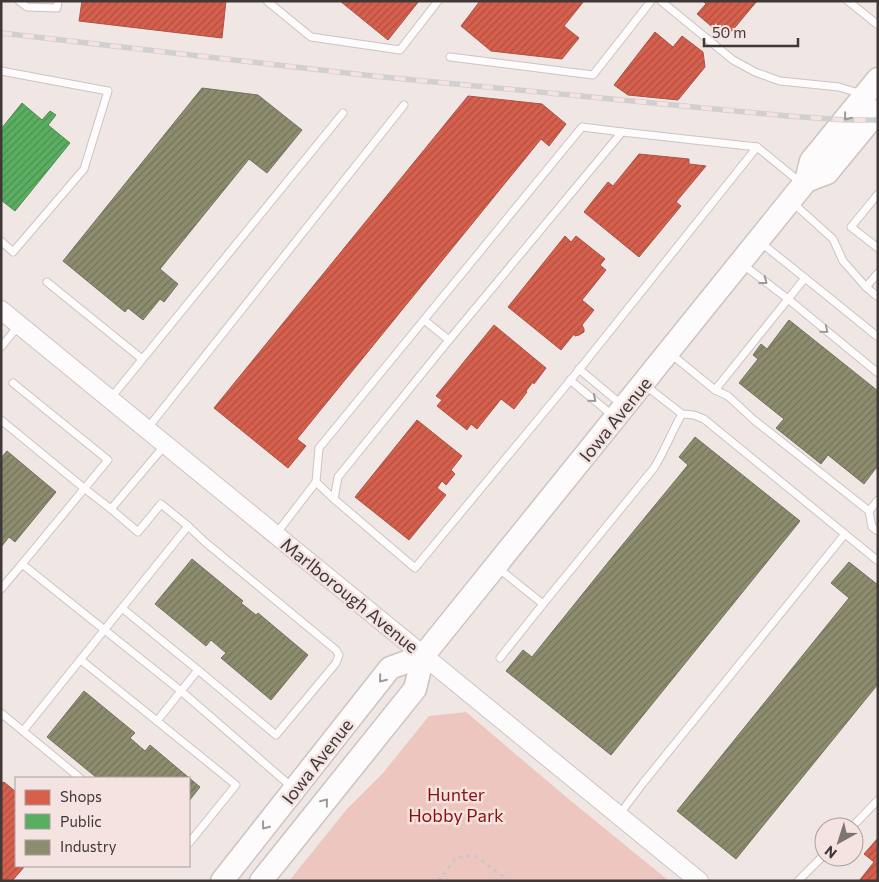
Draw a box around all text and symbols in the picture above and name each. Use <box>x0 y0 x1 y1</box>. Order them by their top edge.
scale bar <box>704 15 798 47</box>
text: 50 m <box>712 23 746 41</box>
one-way arrow <box>845 111 853 120</box>
one-way arrow <box>758 275 768 284</box>
one-way arrow <box>819 325 828 333</box>
street label: Iowa Avenue <box>574 372 656 466</box>
one-way arrow <box>587 394 596 403</box>
street label: Marlborough Avenue <box>277 533 423 657</box>
one-way arrow <box>379 673 387 682</box>
street label: Iowa Avenue <box>277 714 357 808</box>
legend <box>15 777 190 867</box>
park label: Hunter Hobby Park <box>408 783 504 826</box>
text: Shops <box>60 787 102 805</box>
one-way arrow <box>319 799 327 808</box>
text: Public <box>60 812 102 830</box>
north arrow <box>814 817 864 867</box>
one-way arrow <box>262 820 271 829</box>
text: Industry <box>60 837 117 855</box>
text: N <box>821 843 840 862</box>

